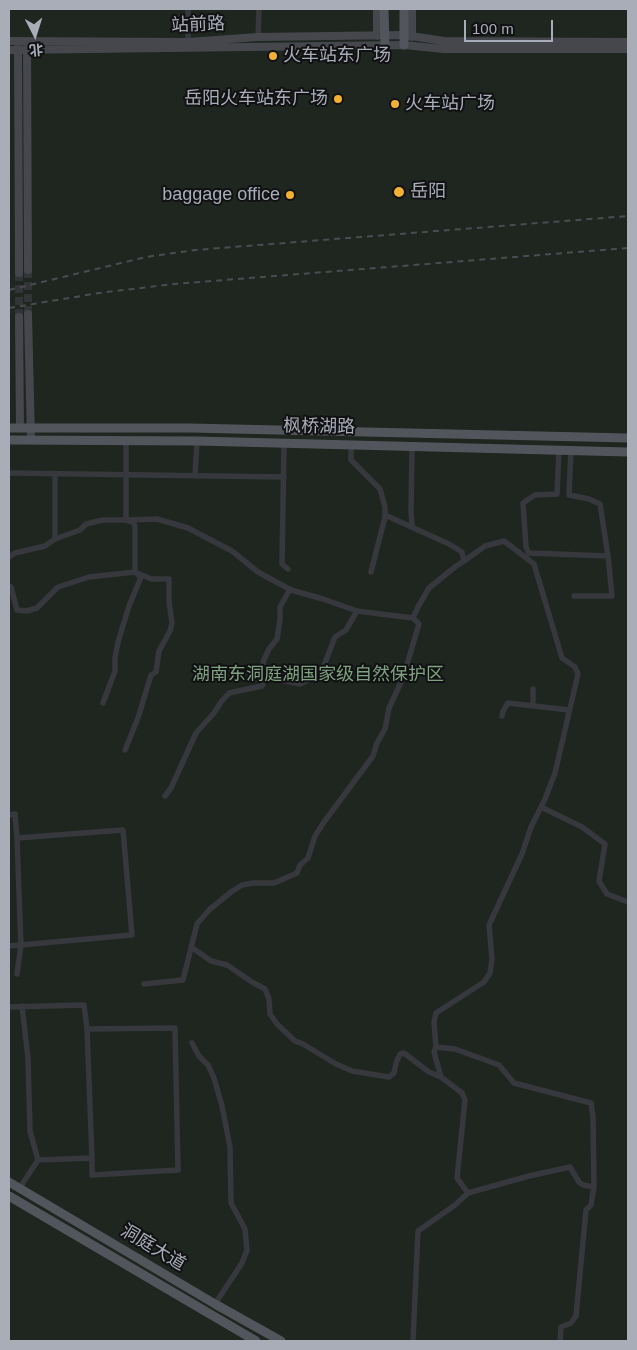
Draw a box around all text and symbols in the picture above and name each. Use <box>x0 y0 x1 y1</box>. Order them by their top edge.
north arrow <box>10 10 60 60</box>
scale bar <box>467 10 556 42</box>
street label: 站前路 <box>171 13 225 37</box>
text: 100 m <box>472 20 514 37</box>
text: 北 <box>29 41 44 59</box>
place label: 火车站东广场 <box>283 45 391 67</box>
marker: 火车站东广场 <box>267 50 279 62</box>
place label: 岳阳火车站东广场 <box>184 88 328 110</box>
marker: 岳阳火车站东广场 <box>332 93 344 105</box>
place label: 火车站广场 <box>405 93 495 115</box>
marker: 火车站广场 <box>389 98 401 110</box>
place label: 岳阳 <box>410 181 446 203</box>
place label: baggage office <box>162 184 280 206</box>
marker: 岳阳 <box>392 185 406 199</box>
marker: baggage office <box>284 189 296 201</box>
street label: 枫桥湖路 <box>283 416 355 438</box>
park label: 湖南东洞庭湖国家级自然保护区 <box>192 664 444 686</box>
street label: 洞庭大道 <box>117 1220 189 1276</box>

